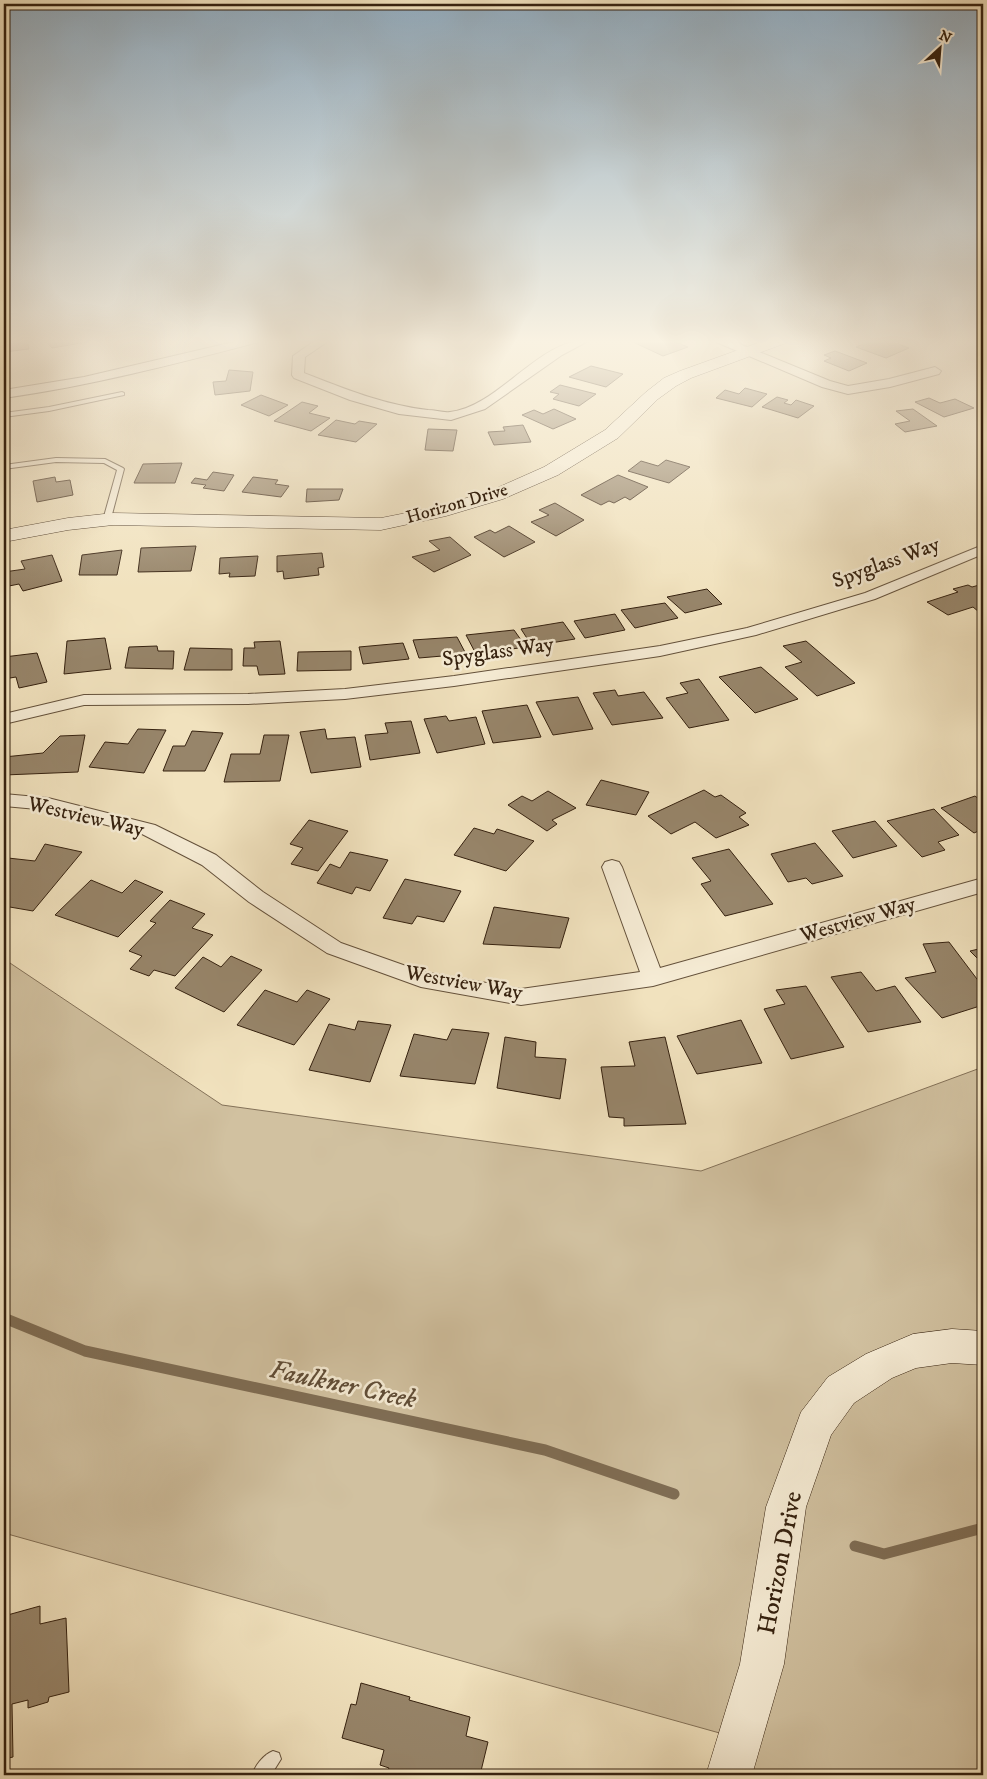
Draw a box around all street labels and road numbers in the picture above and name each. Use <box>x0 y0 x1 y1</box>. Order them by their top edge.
street label: Horizon Drive <box>404 479 510 529</box>
street label: Spyglass Way <box>829 531 944 594</box>
street label: Spyglass Way <box>441 631 556 673</box>
street label: Westview Way <box>24 791 148 843</box>
street label: Westview Way <box>796 891 920 949</box>
street label: Westview Way <box>402 960 526 1006</box>
street label: Horizon Drive <box>751 1489 809 1637</box>

